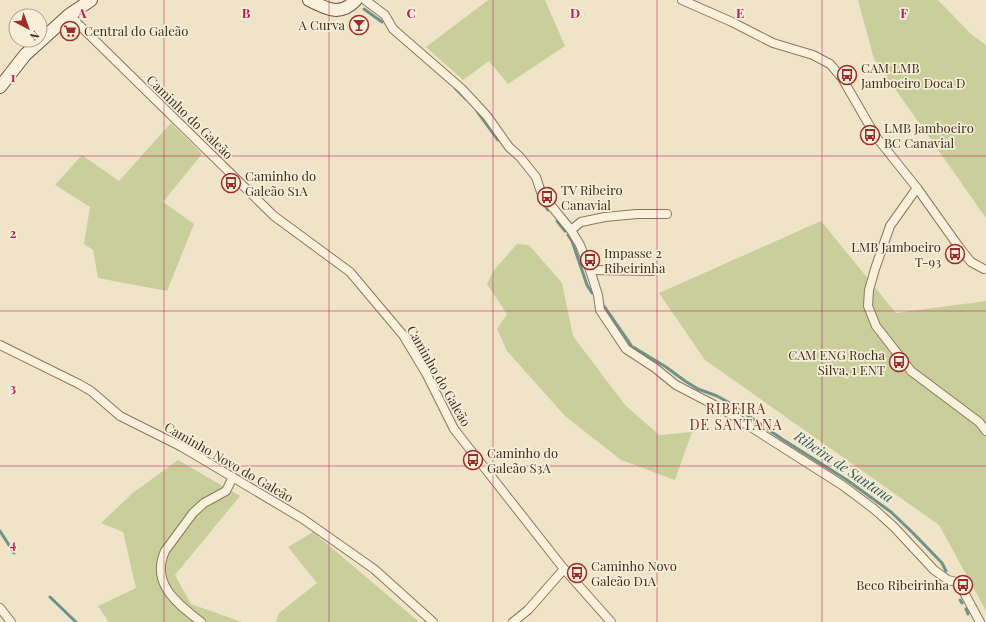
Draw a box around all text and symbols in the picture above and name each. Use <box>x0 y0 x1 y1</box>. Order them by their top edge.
text: A <box>77 4 87 21</box>
text: B <box>242 4 251 21</box>
text: C <box>406 4 416 21</box>
text: D <box>570 4 580 21</box>
text: E <box>736 4 744 21</box>
text: F <box>900 4 908 21</box>
north arrow <box>8 8 48 48</box>
bar icon: A Curva <box>348 14 370 36</box>
place label: A Curva <box>298 16 346 33</box>
supermarket icon: Central do Galeão <box>59 20 81 42</box>
place label: Central do Galeão <box>84 22 188 39</box>
text: N <box>27 28 43 44</box>
place label: CAM LMB Jamboeiro Doca D <box>860 59 965 91</box>
bus stop icon: CAM LMB Jamboeiro Doca D <box>836 64 858 86</box>
text: 1 <box>11 68 16 85</box>
street label: Caminho do Galeão <box>144 71 237 162</box>
place label: LMB Jamboeiro BC Canavial <box>884 119 974 151</box>
bus stop icon: LMB Jamboeiro BC Canavial <box>859 124 881 146</box>
place label: Caminho do Galeão S1A <box>245 167 316 199</box>
bus stop icon: Caminho do Galeão S1A <box>220 172 242 194</box>
place label: TV Ribeiro Canavial <box>561 181 623 213</box>
bus stop icon: TV Ribeiro Canavial <box>536 186 558 208</box>
text: 2 <box>10 224 17 241</box>
place label: LMB Jamboeiro T-93 <box>851 238 941 270</box>
bus stop icon: LMB Jamboeiro T-93 <box>944 243 966 265</box>
place label: Impasse 2 Ribeirinha <box>604 244 666 276</box>
bus stop icon: Impasse 2 Ribeirinha <box>579 249 601 271</box>
street label: Caminho do Galeão <box>404 322 475 429</box>
place label: CAM ENG Rocha Silva, 1 ENT <box>788 346 886 378</box>
bus stop icon: CAM ENG Rocha Silva, 1 ENT <box>888 351 910 373</box>
text: 3 <box>10 379 16 396</box>
district label: RIBEIRA DE SANTANA <box>689 399 783 434</box>
street label: Caminho Novo do Galeão <box>162 418 297 506</box>
water label: Ribeira de Santana <box>790 426 897 507</box>
place label: Caminho do Galeão S3A <box>487 444 558 476</box>
bus stop icon: Caminho do Galeão S3A <box>462 449 484 471</box>
text: 4 <box>10 535 17 552</box>
place label: Caminho Novo Galeão D1A <box>591 557 677 589</box>
bus stop icon: Caminho Novo Galeão D1A <box>566 562 588 584</box>
bus stop icon: Beco Ribeirinha <box>952 574 974 596</box>
place label: Beco Ribeirinha <box>856 576 950 593</box>

